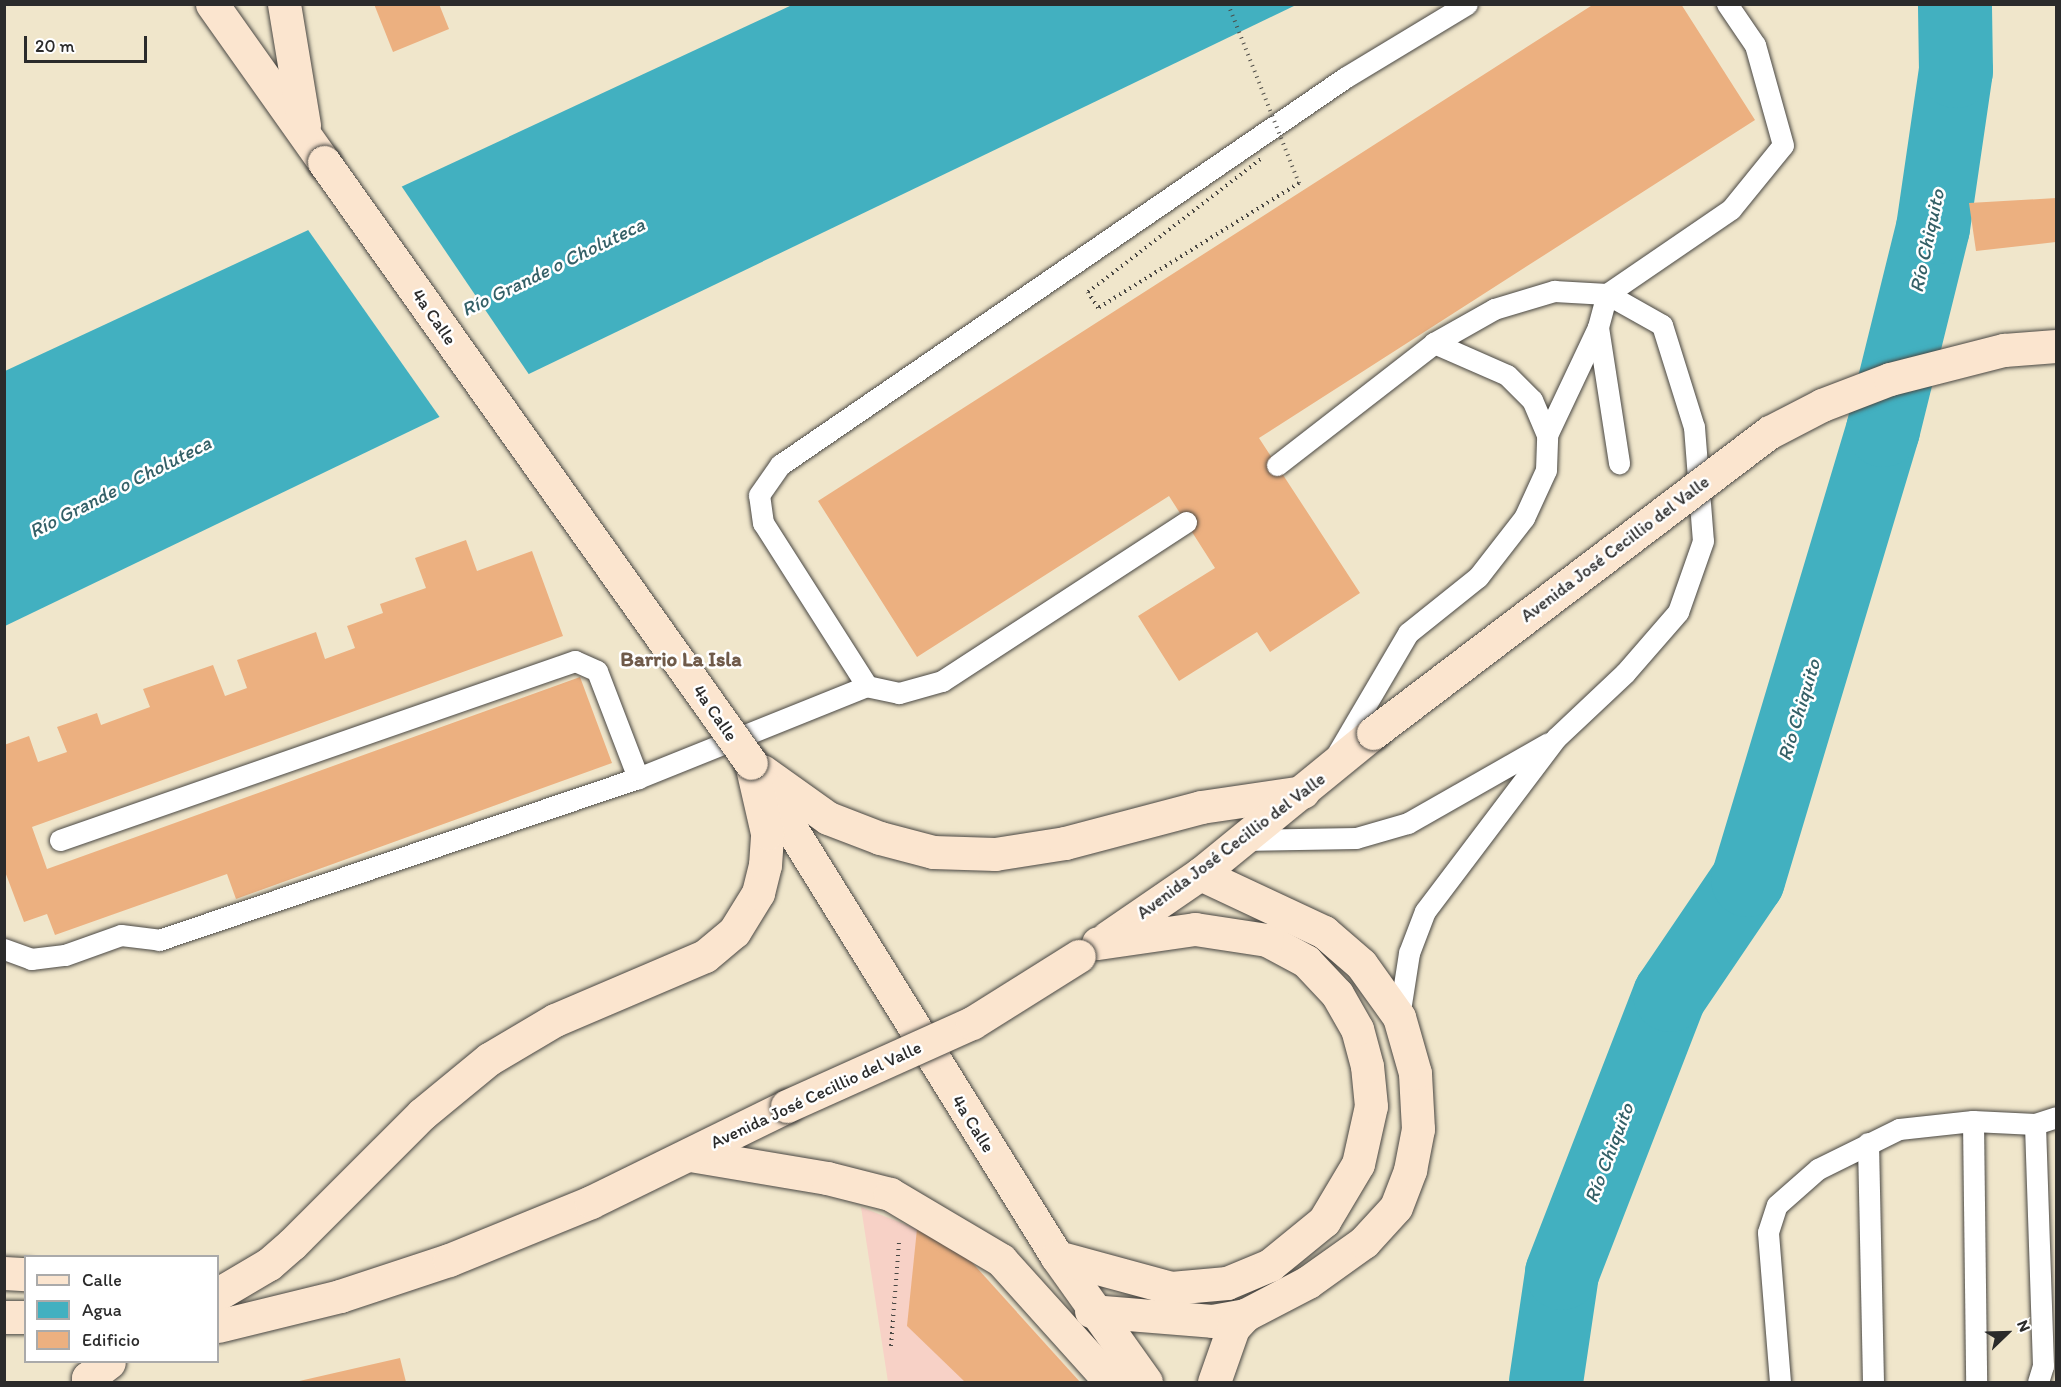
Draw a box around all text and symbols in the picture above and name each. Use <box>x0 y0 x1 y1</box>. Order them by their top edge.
scale bar <box>27 24 150 62</box>
text: 20 m <box>35 35 75 57</box>
water label: Río Chiquito <box>1904 187 1950 295</box>
water label: Río Grande o Choluteca <box>457 212 649 322</box>
street label: 4a Calle <box>407 285 461 349</box>
water label: Río Grande o Choluteca <box>25 431 215 543</box>
street label: Avenida José Cecillio del Valle <box>1516 471 1714 627</box>
district label: Barrio La Isla <box>620 646 742 672</box>
water label: Río Chiquito <box>1772 656 1826 764</box>
street label: 4a Calle <box>688 681 742 745</box>
street label: Avenida José Cecillio del Valle <box>1132 768 1330 924</box>
street label: Avenida José Cecillio del Valle <box>707 1036 925 1154</box>
street label: 4a Calle <box>947 1091 999 1157</box>
water label: Río Chiquito <box>1579 1100 1639 1206</box>
legend <box>24 1255 219 1363</box>
text: Calle <box>82 1269 122 1291</box>
text: Agua <box>82 1299 122 1321</box>
north arrow <box>1977 1303 2037 1363</box>
text: N <box>2013 1317 2035 1334</box>
text: Edificio <box>82 1329 140 1351</box>

